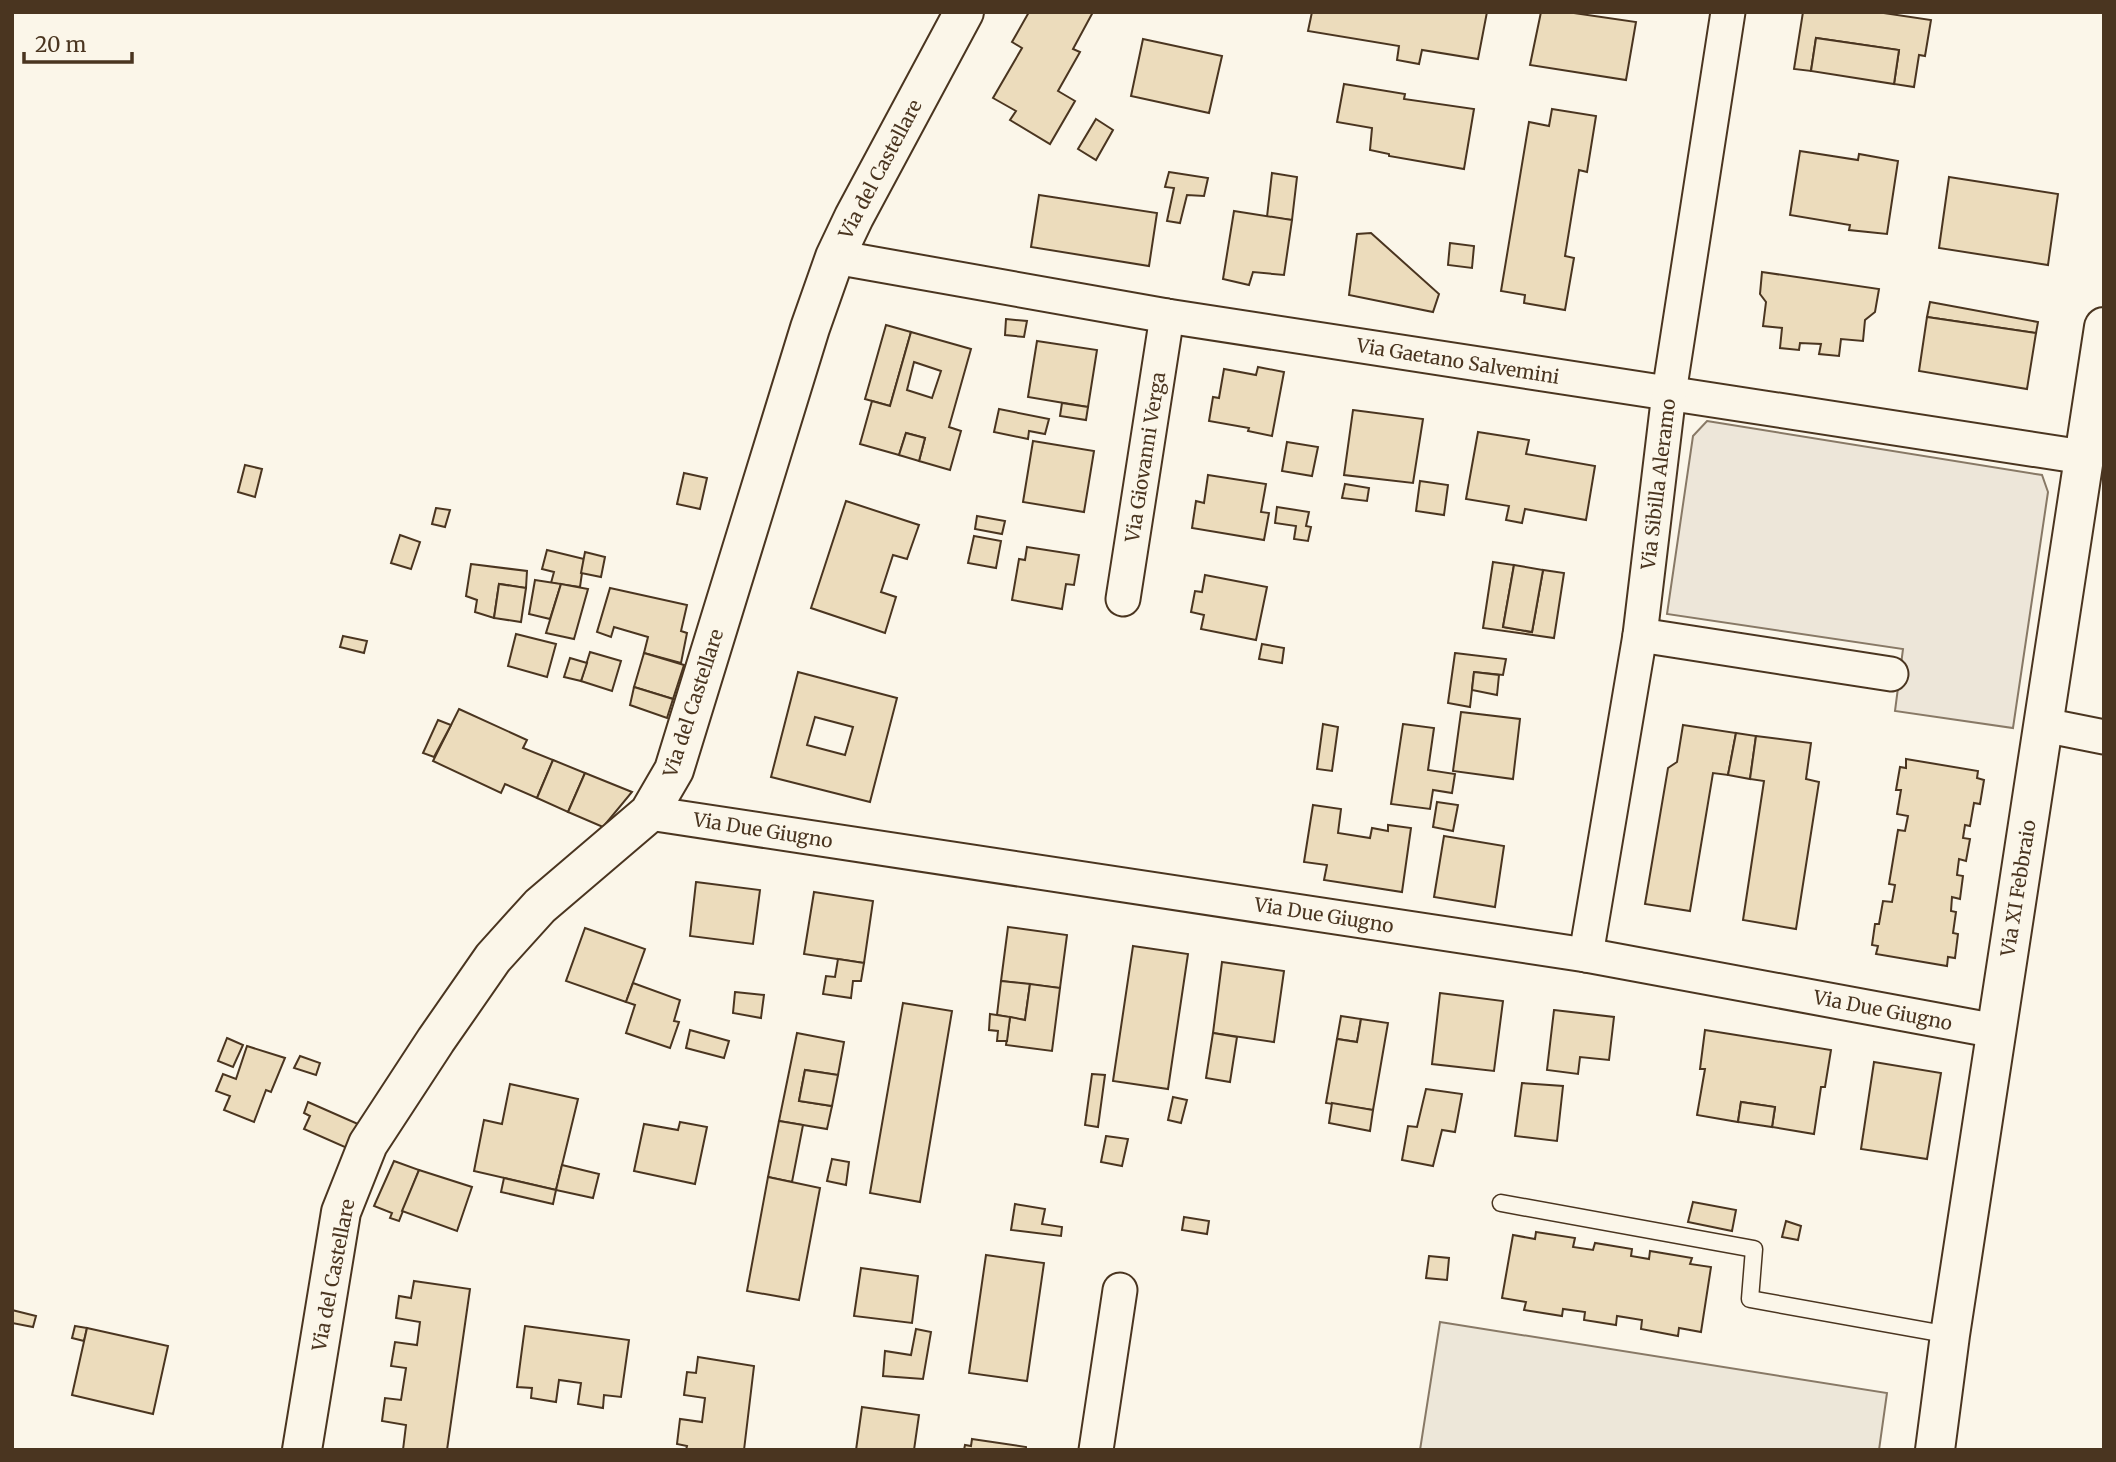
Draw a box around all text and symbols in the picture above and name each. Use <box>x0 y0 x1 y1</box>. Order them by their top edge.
scale bar <box>24 21 133 65</box>
text: 20 m <box>35 31 87 58</box>
street label: Via del Castellare <box>833 95 927 244</box>
street label: Via Gaetano Salvemini <box>1354 333 1561 389</box>
street label: Via Giovanni Verga <box>1120 370 1170 545</box>
street label: Via Sibilla Aleramo <box>1635 397 1680 572</box>
street label: Via del Castellare <box>657 626 728 781</box>
street label: Via Due Giugno <box>691 807 834 853</box>
street label: Via XI Febbraio <box>1995 818 2041 959</box>
street label: Via Due Giugno <box>1252 892 1395 938</box>
street label: Via Due Giugno <box>1811 985 1954 1035</box>
street label: Via del Castellare <box>306 1197 360 1354</box>

